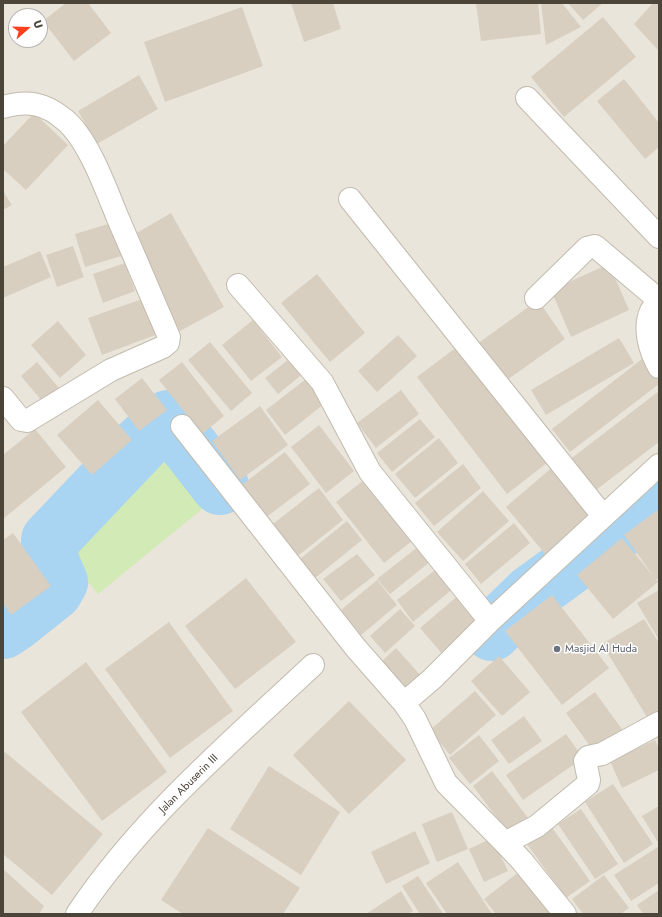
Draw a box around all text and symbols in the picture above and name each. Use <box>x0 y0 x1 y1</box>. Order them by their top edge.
north arrow <box>8 8 48 48</box>
text: U <box>29 18 47 31</box>
place label: Masjid Al Huda <box>565 642 637 656</box>
marker: Masjid Al Huda <box>552 644 562 654</box>
street label: Jalan Abuserin III <box>157 752 221 816</box>

